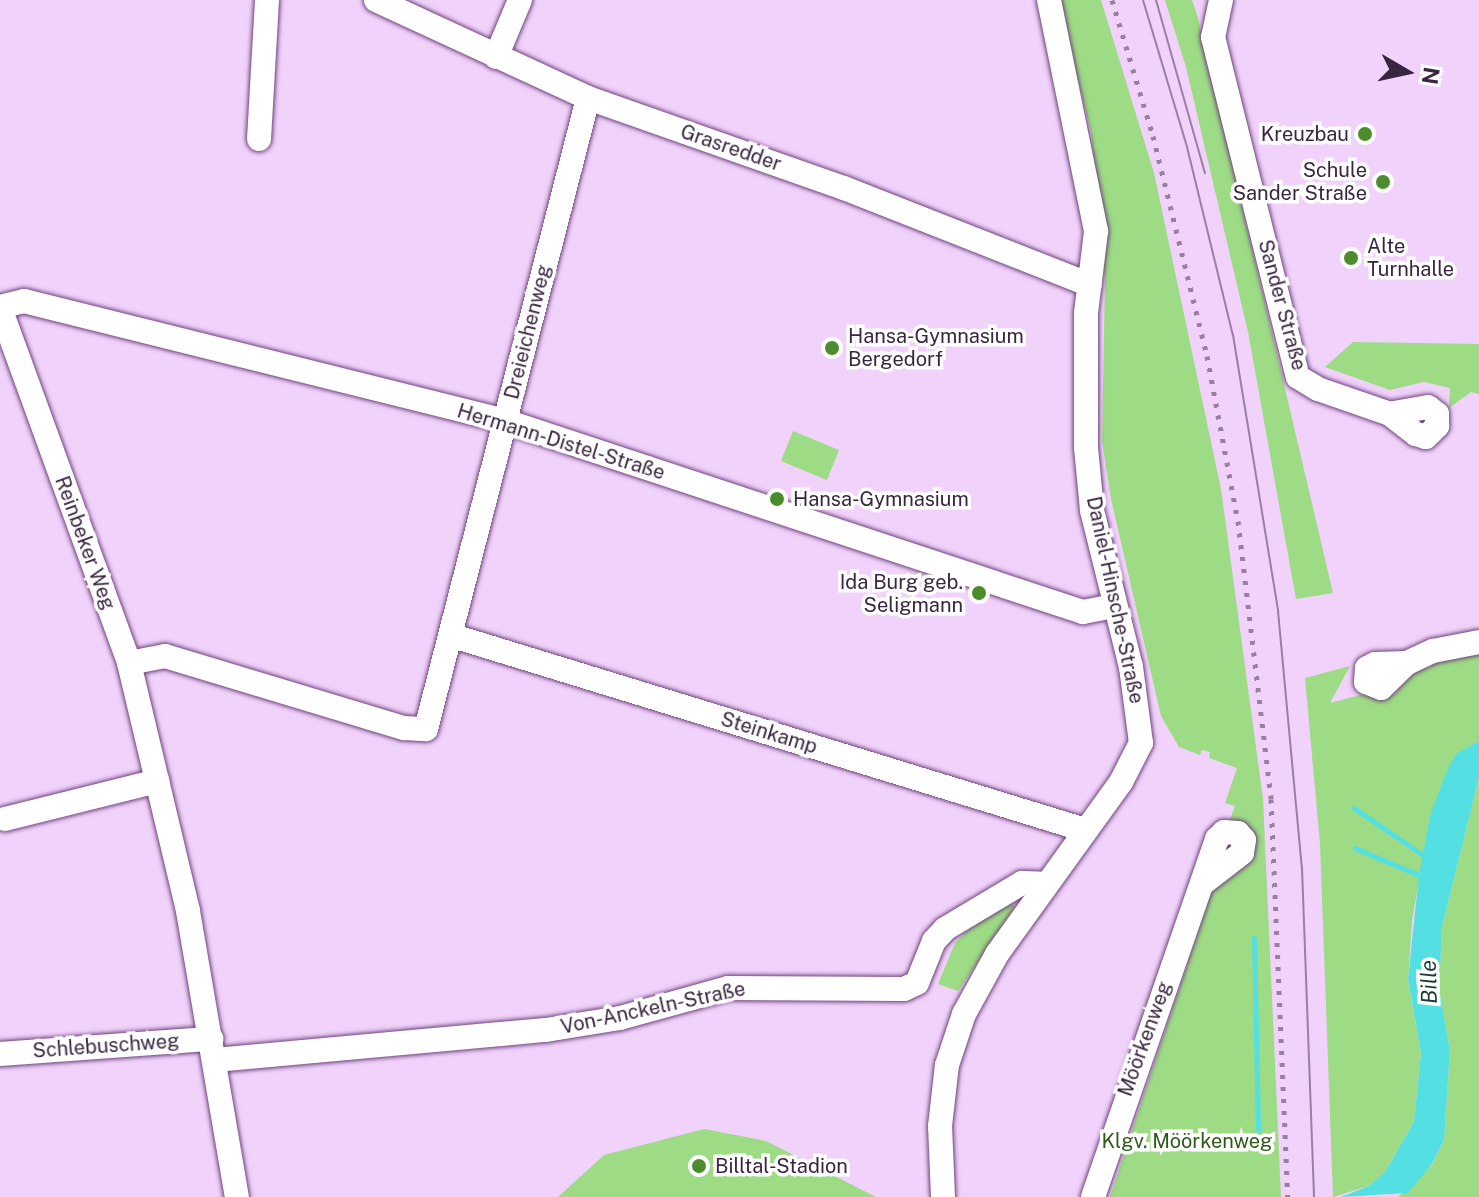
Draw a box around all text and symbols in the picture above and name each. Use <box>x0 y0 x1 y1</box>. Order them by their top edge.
north arrow <box>1367 32 1447 112</box>
text: N <box>1417 65 1445 86</box>
street label: Grasredder <box>677 120 785 176</box>
place label: Kreuzbau <box>1261 122 1349 146</box>
marker: Kreuzbau <box>1356 125 1374 143</box>
place label: Schule Sander Straße <box>1233 158 1367 205</box>
marker: Schule Sander Straße <box>1374 173 1392 191</box>
place label: Alte Turnhalle <box>1367 234 1454 281</box>
street label: Sander Straße <box>1253 237 1311 373</box>
marker: Alte Turnhalle <box>1342 249 1360 267</box>
street label: Dreieichenweg <box>500 262 556 402</box>
place label: Hansa-Gymnasium Bergedorf <box>848 324 1024 371</box>
marker: Hansa-Gymnasium Bergedorf <box>823 339 841 357</box>
street label: Hermann-Distel-Straße <box>454 399 668 485</box>
street label: Reinbeker Weg <box>50 473 120 613</box>
place label: Hansa-Gymnasium <box>793 487 969 511</box>
marker: Hansa-Gymnasium <box>768 490 786 508</box>
street label: Daniel-Hinsche-Straße <box>1081 494 1149 706</box>
place label: Ida Burg geb. Seligmann <box>840 570 963 617</box>
marker: Ida Burg geb. Seligmann <box>970 584 988 602</box>
street label: Steinkamp <box>718 707 820 759</box>
water label: Bille <box>1415 960 1443 1004</box>
street label: Von-Anckeln-Straße <box>559 977 747 1039</box>
street label: Möörkenweg <box>1113 978 1177 1100</box>
street label: Schlebuschweg <box>32 1029 180 1063</box>
park label: Klgv. Möörkenweg <box>1101 1129 1273 1153</box>
place label: Billtal-Stadion <box>715 1154 848 1178</box>
marker: Billtal-Stadion <box>690 1157 708 1175</box>

